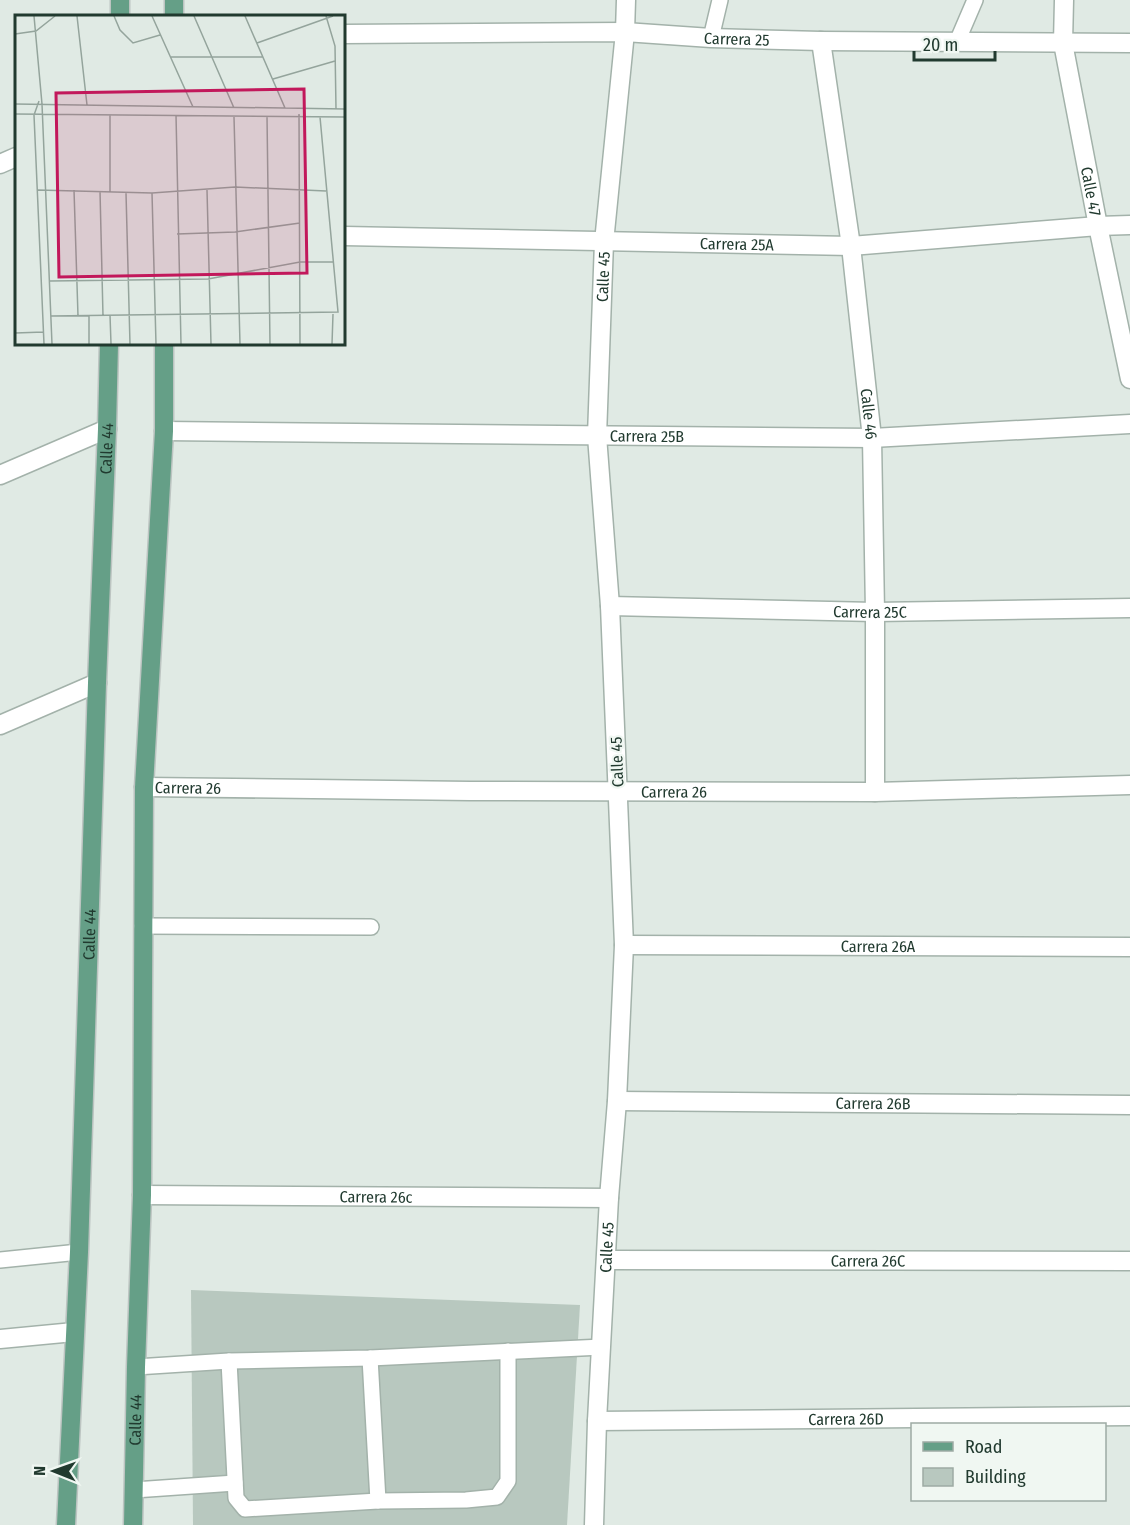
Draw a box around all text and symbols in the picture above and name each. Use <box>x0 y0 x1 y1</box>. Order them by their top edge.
inset map <box>15 15 345 345</box>
scale bar <box>914 24 995 62</box>
street label: Carrera 25 <box>703 28 770 49</box>
text: 20 m <box>923 34 958 56</box>
street label: Calle 47 <box>1077 165 1105 218</box>
street label: Carrera 25A <box>700 234 775 254</box>
street label: Calle 45 <box>592 251 613 302</box>
street label: Calle 46 <box>857 387 882 440</box>
street label: Calle 44 <box>96 423 117 475</box>
street label: Carrera 25B <box>610 426 684 446</box>
street label: Carrera 25C <box>833 602 907 622</box>
street label: Calle 45 <box>607 736 627 788</box>
street label: Carrera 26 <box>155 778 221 797</box>
street label: Carrera 26 <box>641 782 707 801</box>
street label: Calle 44 <box>79 908 99 960</box>
street label: Carrera 26A <box>841 936 916 956</box>
street label: Carrera 26B <box>835 1093 911 1113</box>
street label: Carrera 26c <box>339 1187 413 1206</box>
street label: Calle 45 <box>595 1221 617 1273</box>
street label: Carrera 26C <box>831 1251 905 1270</box>
street label: Calle 44 <box>125 1394 145 1446</box>
street label: Carrera 26D <box>808 1409 884 1429</box>
legend <box>911 1423 1106 1501</box>
text: Road <box>965 1436 1002 1458</box>
north arrow <box>24 1441 84 1501</box>
text: N <box>30 1466 49 1476</box>
text: Building <box>965 1466 1026 1488</box>

